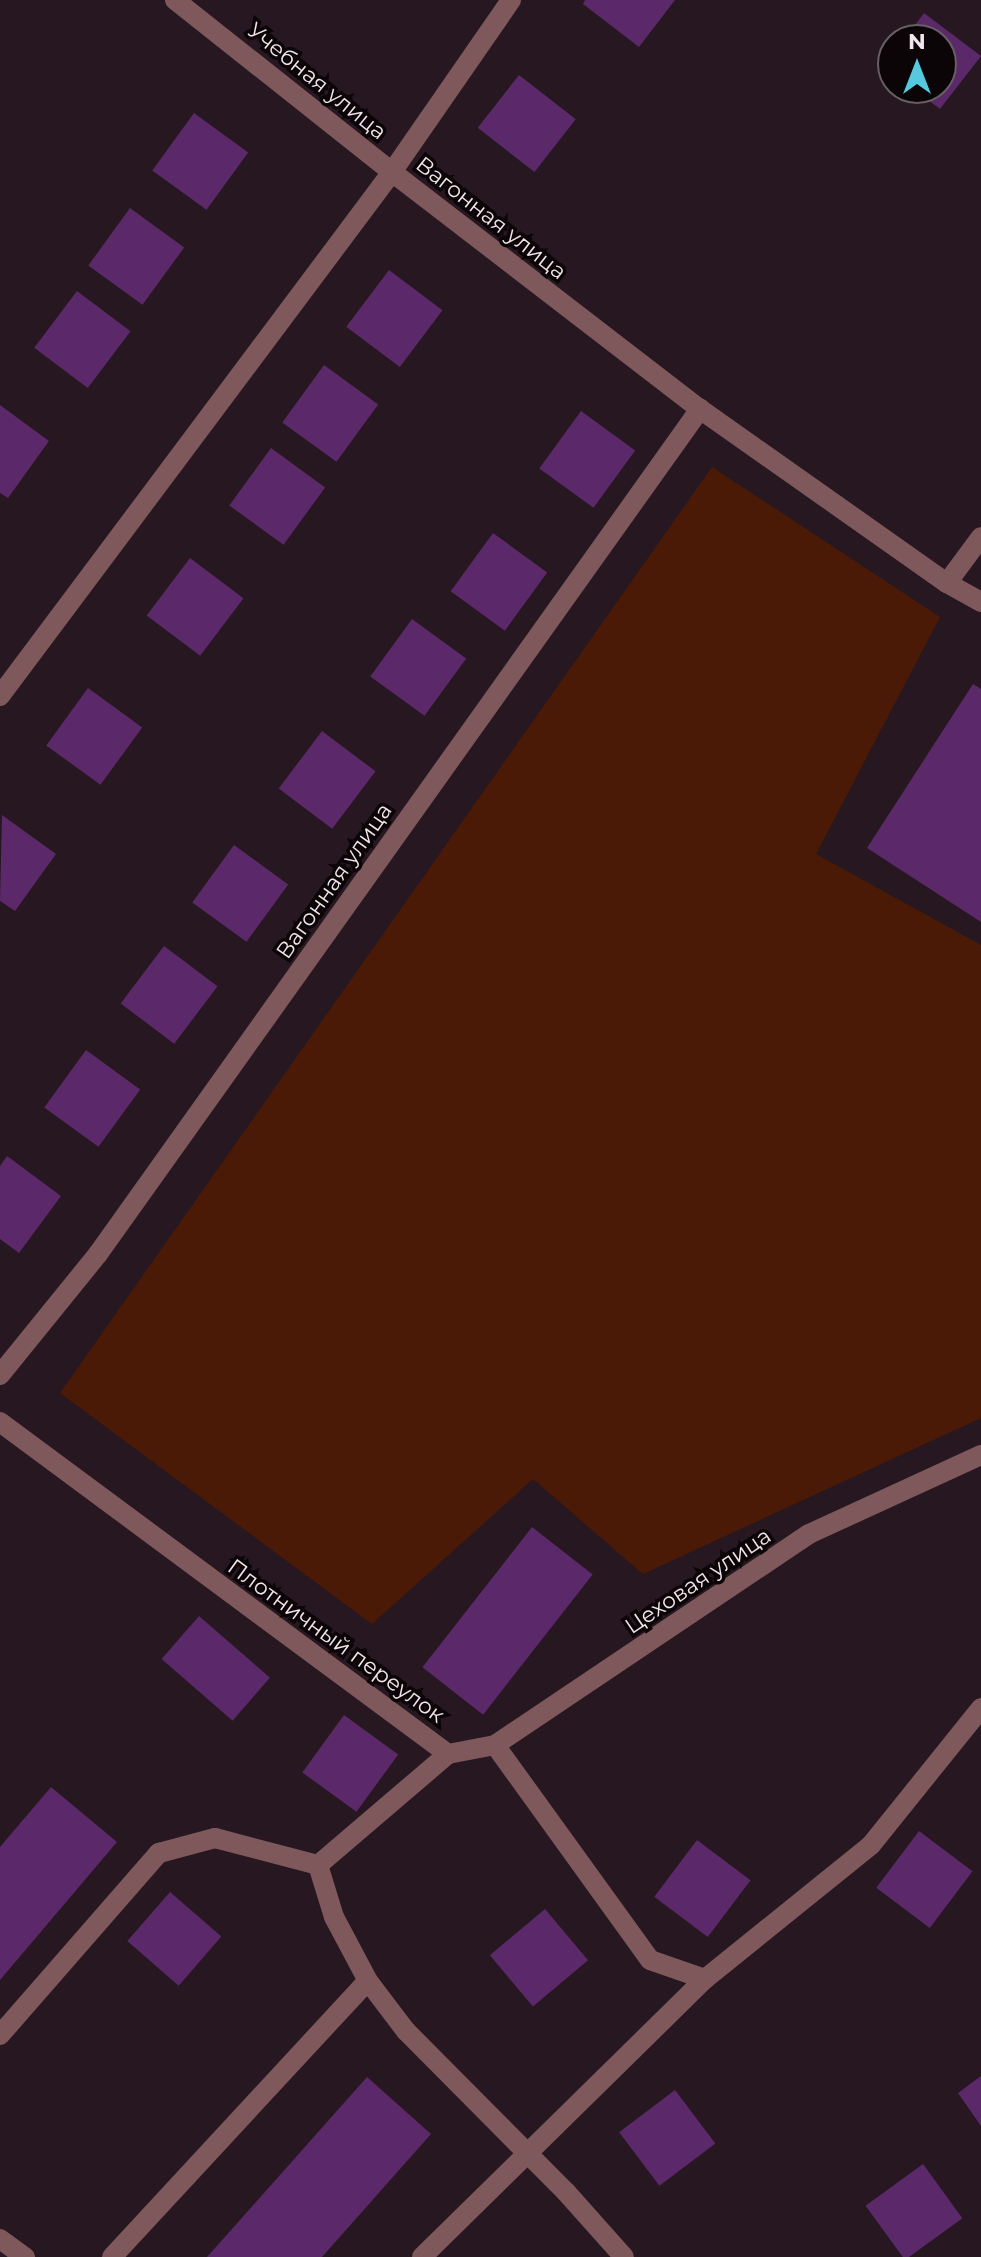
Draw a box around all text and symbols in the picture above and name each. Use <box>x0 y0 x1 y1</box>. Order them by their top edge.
street label: Учебная улица <box>242 17 392 145</box>
north arrow <box>877 24 957 104</box>
text: N <box>908 28 926 55</box>
street label: Вагонная улица <box>411 151 571 285</box>
street label: Вагонная улица <box>271 798 397 964</box>
street label: Цеховая улица <box>620 1522 776 1640</box>
street label: Плотничный переулок <box>222 1553 450 1729</box>

